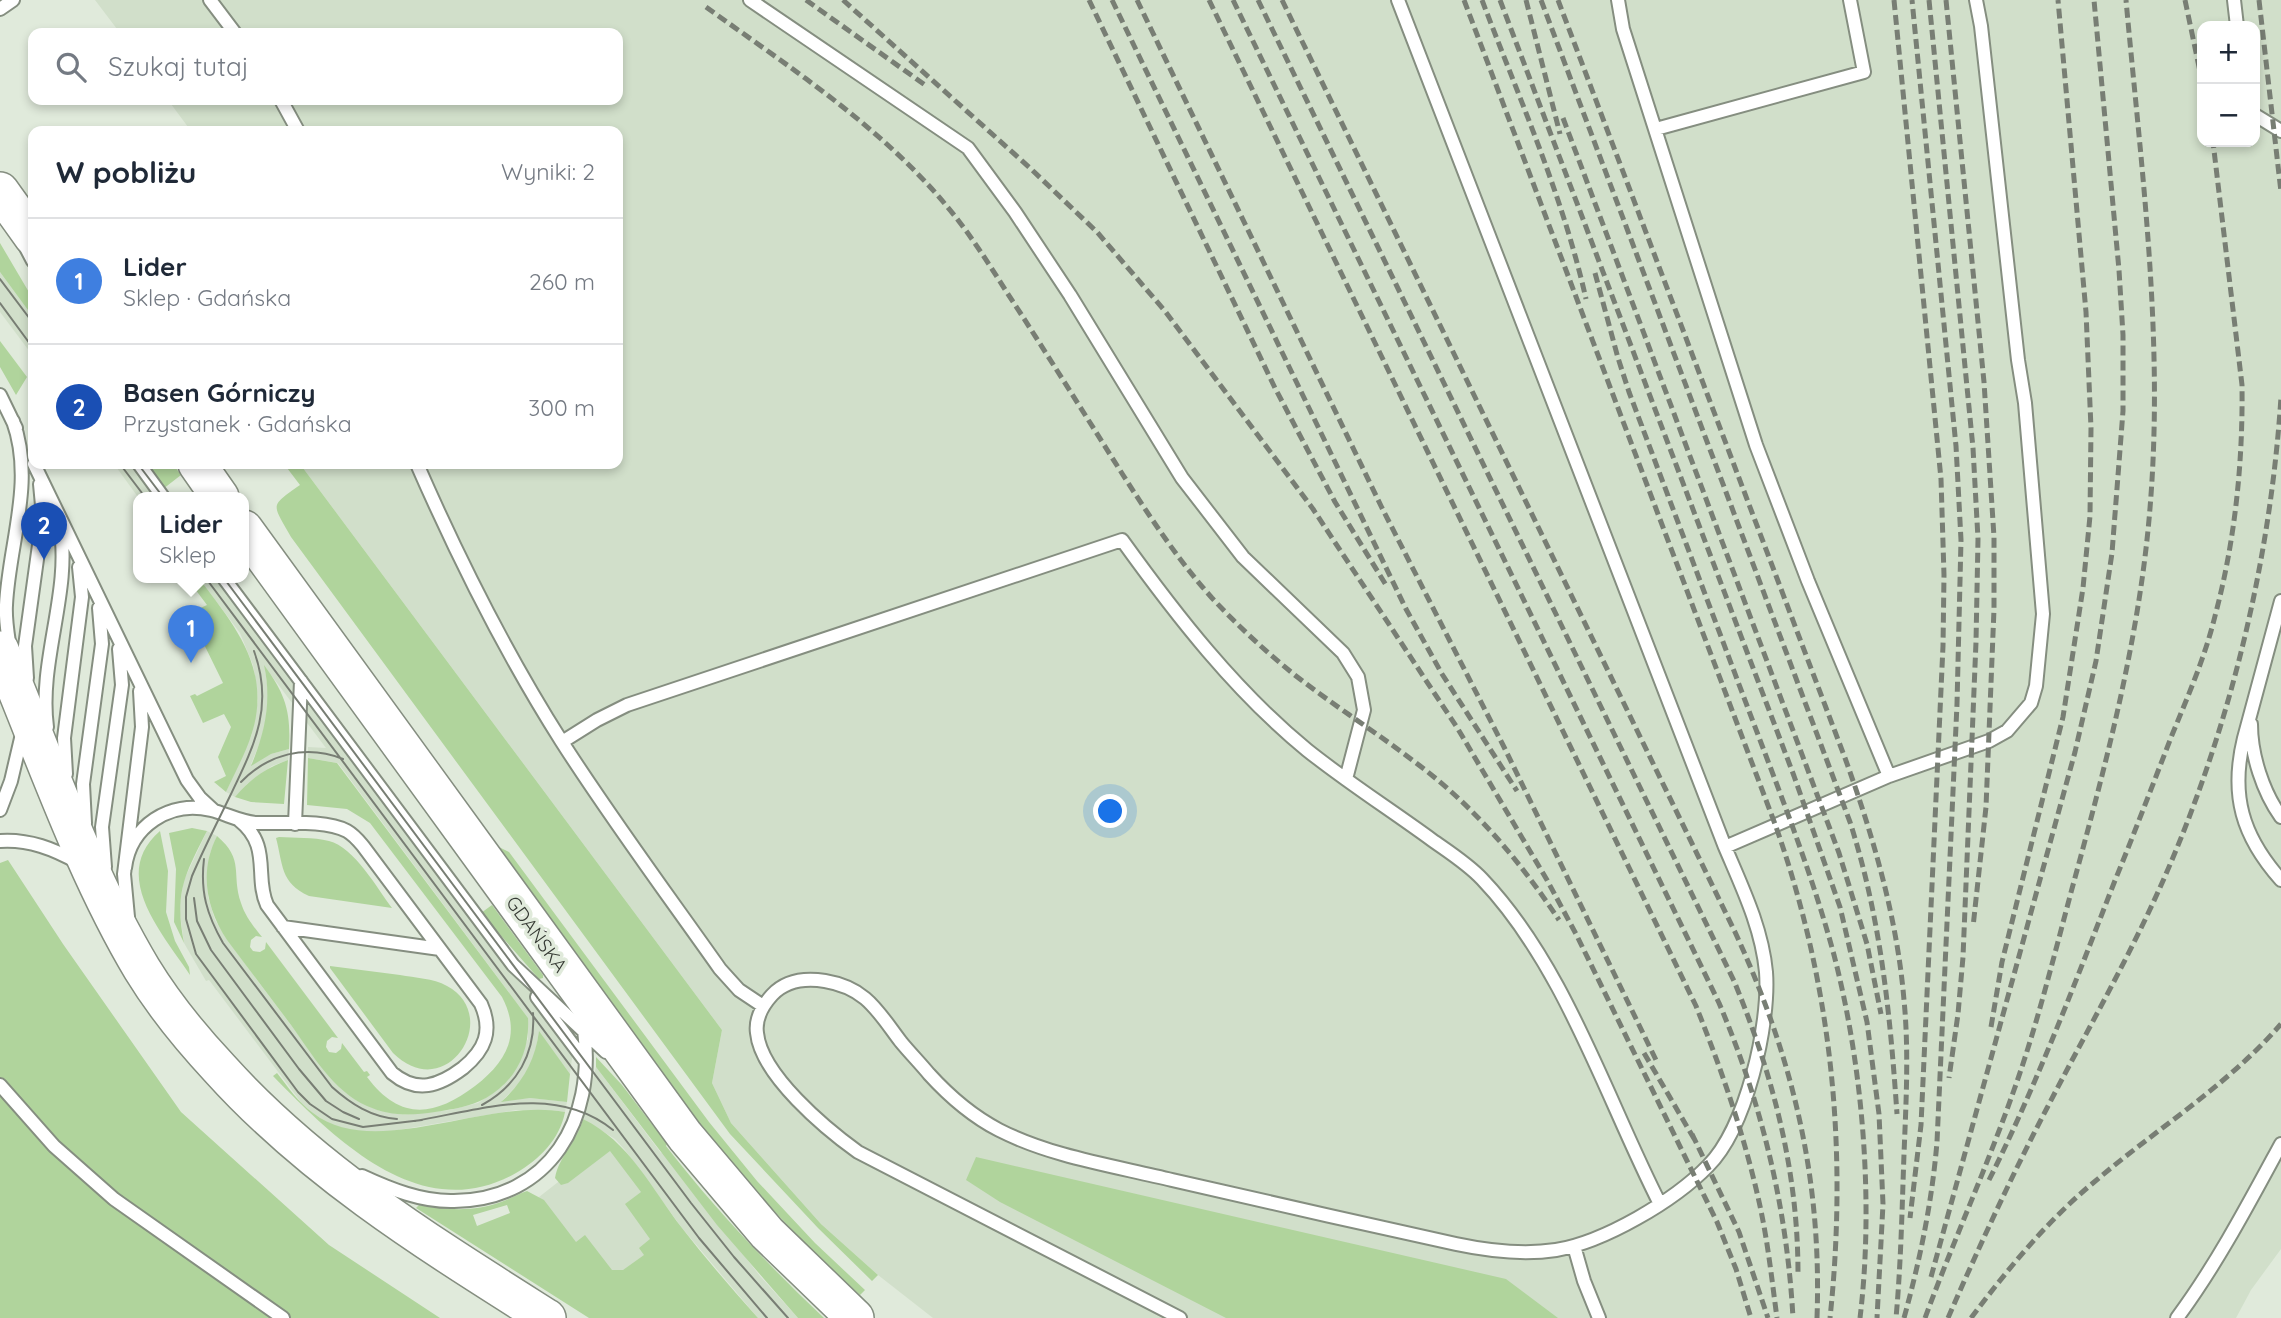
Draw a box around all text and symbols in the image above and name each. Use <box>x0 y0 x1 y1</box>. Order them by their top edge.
map controls <box>2197 21 2260 147</box>
button: + <box>2197 21 2260 84</box>
search box <box>28 28 623 105</box>
icon: search <box>52 48 90 86</box>
text: Szukaj tutaj <box>108 50 249 83</box>
button: − <box>2197 84 2260 147</box>
text: W pobliżu <box>56 153 196 191</box>
text: Wyniki: 2 <box>501 157 595 186</box>
text: Lider <box>123 250 187 283</box>
text: 1 <box>75 267 83 296</box>
text: 260 m <box>529 267 595 296</box>
text: Sklep · Gdańska <box>123 283 291 312</box>
text: Basen Górniczy <box>123 376 316 409</box>
text: 2 <box>72 393 86 422</box>
text: 300 m <box>528 393 595 422</box>
text: Przystanek · Gdańska <box>123 409 352 438</box>
popup <box>133 492 249 583</box>
pin: 2 <box>21 502 67 560</box>
text: Lider <box>159 507 223 540</box>
text: Sklep <box>159 540 216 569</box>
pin: 1 <box>168 605 214 663</box>
your location <box>1093 794 1127 828</box>
street label: GDAŃSKA <box>501 891 573 977</box>

